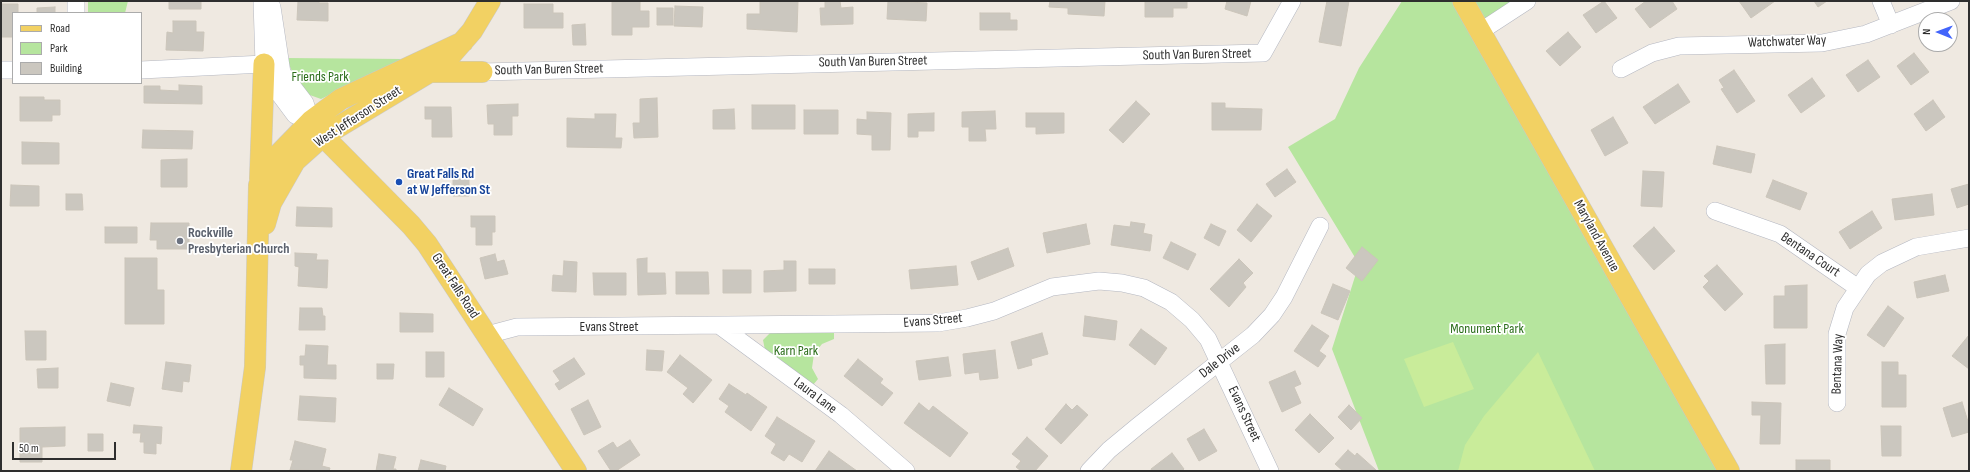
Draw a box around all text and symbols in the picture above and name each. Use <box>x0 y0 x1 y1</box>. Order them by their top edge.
legend <box>12 12 142 84</box>
north arrow <box>1918 12 1958 52</box>
text: Road <box>50 21 70 36</box>
text: N <box>1920 29 1933 35</box>
street label: Watchwater Way <box>1748 32 1826 52</box>
text: Park <box>50 41 68 56</box>
street label: South Van Buren Street <box>1142 46 1252 64</box>
street label: South Van Buren Street <box>818 53 928 71</box>
text: Building <box>50 61 82 76</box>
street label: South Van Buren Street <box>494 61 604 79</box>
park label: Friends Park <box>291 69 349 85</box>
street label: West Jefferson Street <box>311 83 405 151</box>
place label: Great Falls Rd at W Jefferson St <box>407 166 490 198</box>
marker: Great Falls Rd at W Jefferson St <box>394 177 404 187</box>
street label: Maryland Avenue <box>1569 197 1623 275</box>
place label: Rockville Presbyterian Church <box>188 225 289 258</box>
street label: Bentana Court <box>1777 229 1843 281</box>
marker: Rockville Presbyterian Church <box>175 236 185 246</box>
street label: Great Falls Road <box>428 250 482 322</box>
street label: Evans Street <box>903 310 963 332</box>
street label: Evans Street <box>579 319 639 335</box>
park label: Monument Park <box>1450 321 1524 337</box>
street label: Bentana Way <box>1829 333 1847 395</box>
street label: Dale Drive <box>1196 340 1244 382</box>
park label: Karn Park <box>774 343 818 359</box>
street label: Laura Lane <box>790 374 840 418</box>
street label: Evans Street <box>1224 384 1264 444</box>
scale bar <box>14 434 118 460</box>
text: 50 m <box>19 441 39 456</box>

